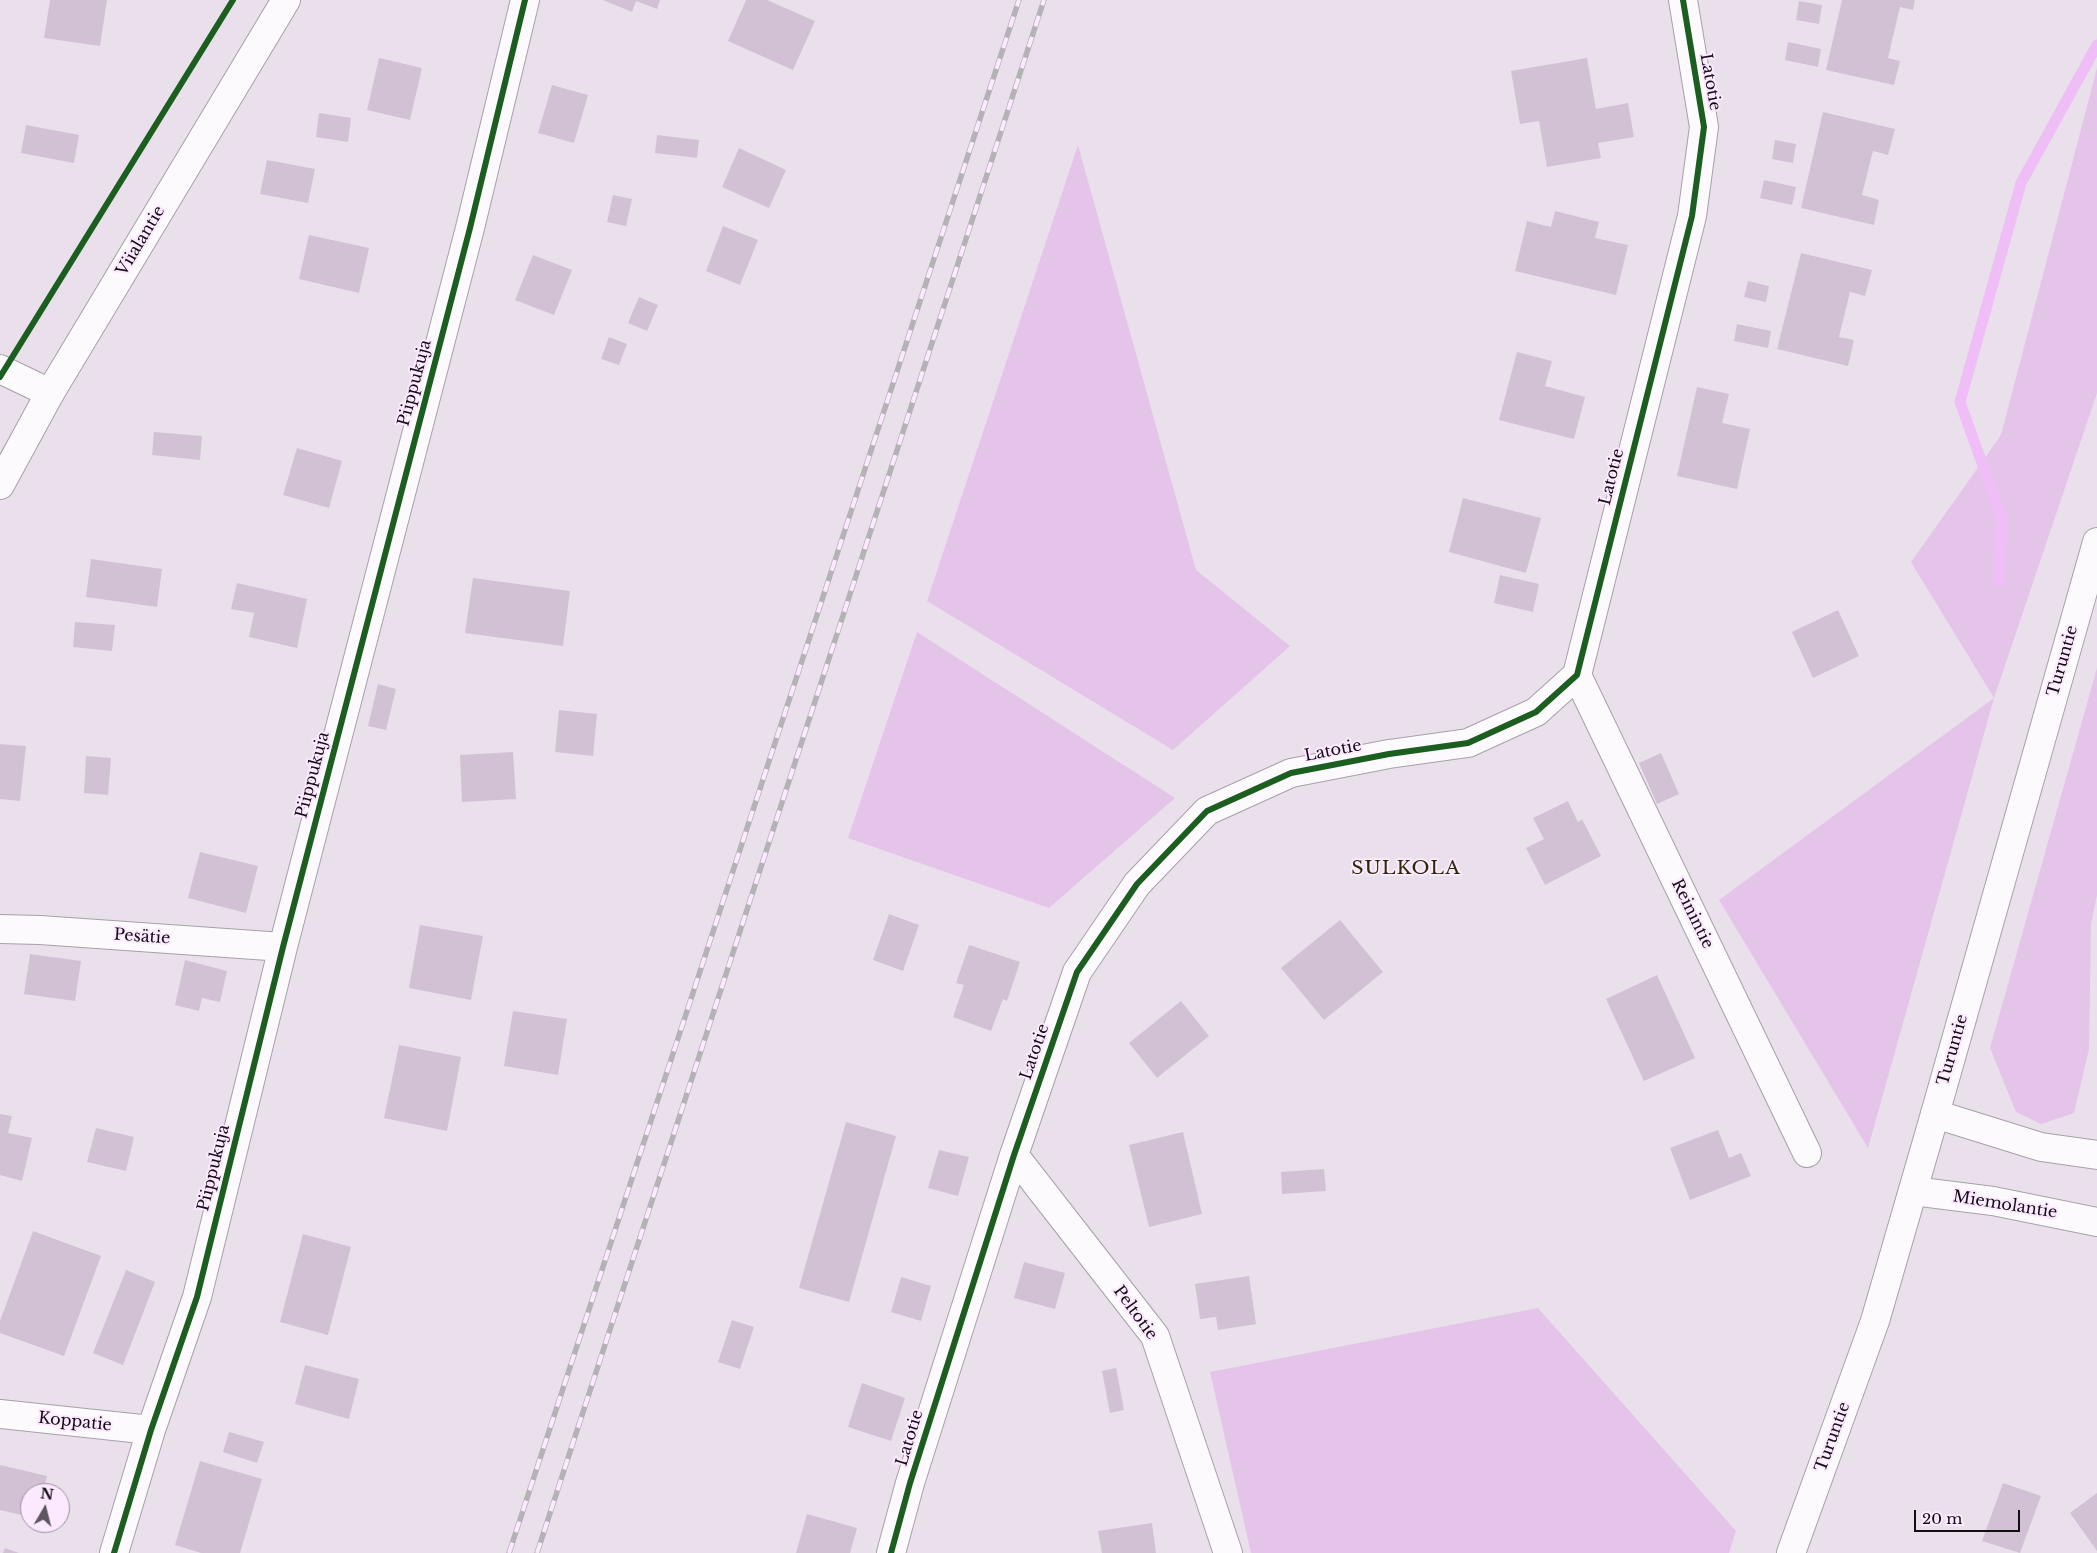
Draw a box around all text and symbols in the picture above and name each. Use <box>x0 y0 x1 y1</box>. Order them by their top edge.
street label: Latotie <box>1696 52 1724 112</box>
street label: Viialantie <box>113 203 169 279</box>
street label: Piippukuja <box>394 338 436 428</box>
street label: Latotie <box>1596 447 1628 507</box>
street label: Turuntie <box>2044 623 2082 699</box>
street label: Piippukuja <box>292 730 334 820</box>
street label: Latotie <box>1303 736 1363 766</box>
district label: SULKOLA <box>1350 858 1462 880</box>
street label: Reinintie <box>1667 876 1717 952</box>
street label: Pesätie <box>113 925 171 949</box>
street label: Turuntie <box>1934 1012 1972 1088</box>
street label: Latotie <box>1017 1022 1053 1082</box>
street label: Piippukuja <box>194 1123 234 1213</box>
street label: Miemolantie <box>1951 1187 2059 1223</box>
street label: Peltotie <box>1109 1282 1161 1344</box>
street label: Turuntie <box>1812 1400 1854 1474</box>
street label: Latotie <box>892 1408 928 1468</box>
street label: Koppatie <box>37 1409 113 1435</box>
north arrow <box>20 1483 70 1533</box>
text: N <box>39 1484 55 1504</box>
scale bar <box>1917 1500 2023 1532</box>
text: 20 m <box>1922 1509 1962 1528</box>

